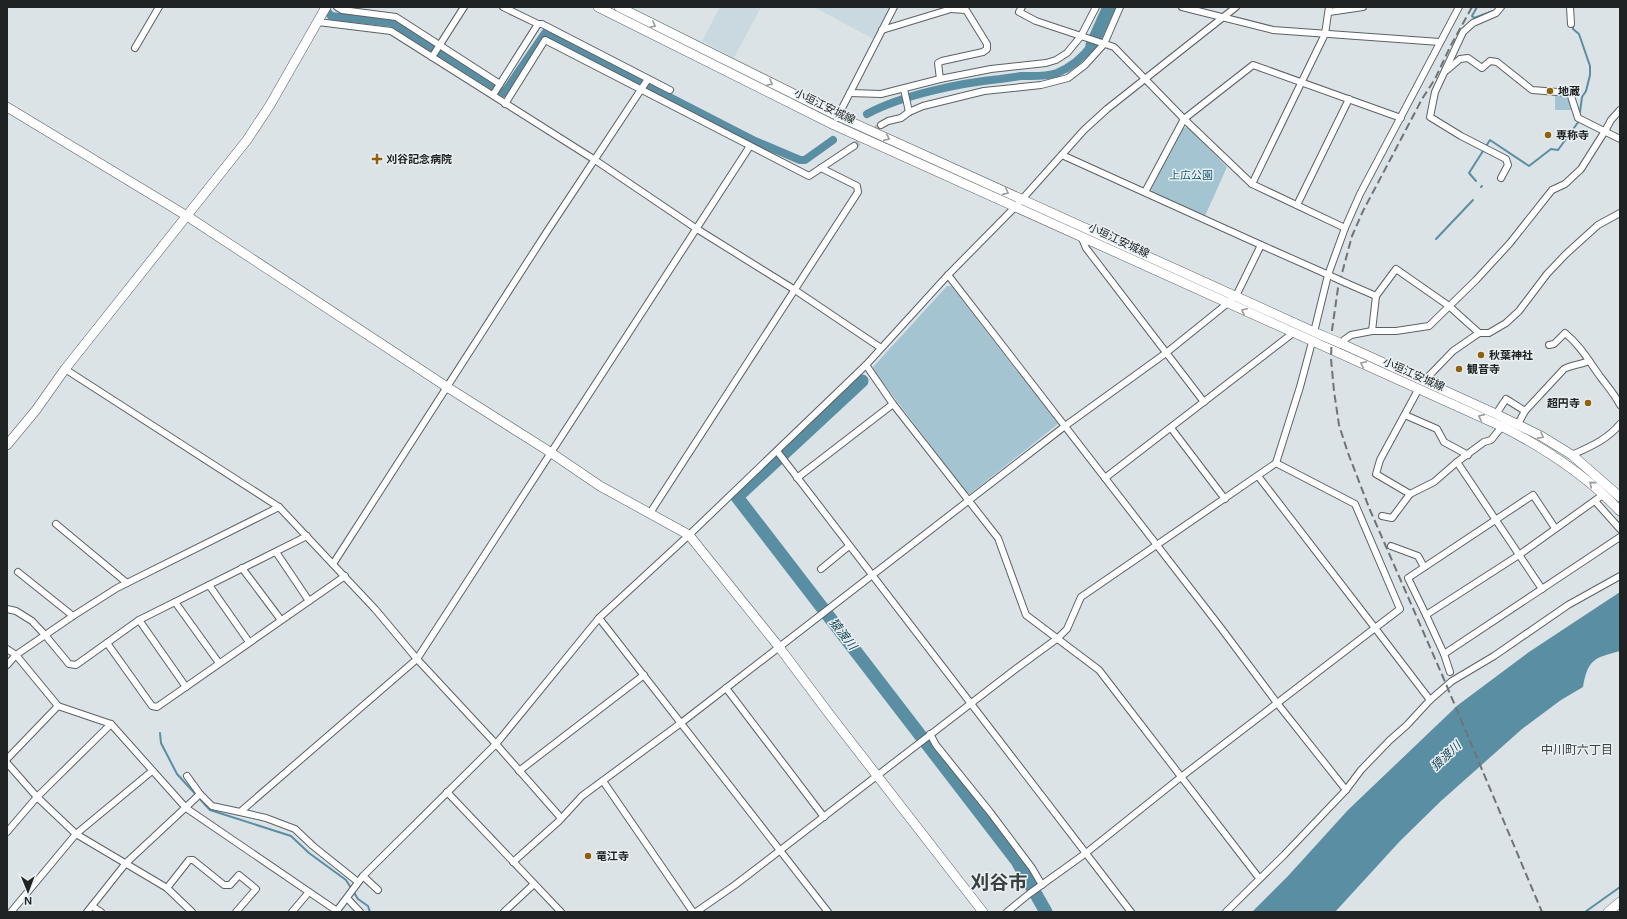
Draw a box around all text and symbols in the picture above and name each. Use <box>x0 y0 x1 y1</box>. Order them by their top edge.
one-way arrow <box>649 20 657 28</box>
one-way arrow <box>766 78 773 85</box>
place label: 地蔵 <box>1558 85 1580 97</box>
street label: 小垣江安城線 <box>793 86 857 126</box>
marker: 地蔵 <box>1545 86 1555 96</box>
place label: 専称寺 <box>1556 129 1589 141</box>
marker: 専称寺 <box>1543 130 1553 140</box>
one-way arrow <box>883 133 891 141</box>
marker: 刈谷記念病院 <box>371 153 383 165</box>
place label: 刈谷記念病院 <box>386 153 452 165</box>
park label: 上広公園 <box>1169 169 1213 181</box>
one-way arrow <box>1001 187 1009 195</box>
street label: 小垣江安城線 <box>1087 221 1151 259</box>
one-way arrow <box>1241 308 1249 316</box>
place label: 秋葉神社 <box>1489 349 1533 361</box>
marker: 秋葉神社 <box>1476 350 1486 360</box>
street label: 小垣江安城線 <box>1381 355 1447 393</box>
one-way arrow <box>1359 361 1367 369</box>
place label: 観音寺 <box>1467 363 1500 375</box>
marker: 観音寺 <box>1454 364 1464 374</box>
place label: 超円寺 <box>1547 397 1580 409</box>
marker: 超円寺 <box>1583 398 1593 408</box>
one-way arrow <box>1478 414 1485 422</box>
one-way arrow <box>1537 432 1544 439</box>
one-way arrow <box>1589 482 1597 489</box>
water label: 猿渡川 <box>826 616 861 654</box>
water label: 猿渡川 <box>1428 737 1465 773</box>
district label: 中川町六丁目 <box>1541 743 1613 757</box>
place label: 竜江寺 <box>596 850 629 862</box>
marker: 竜江寺 <box>583 851 593 861</box>
north arrow <box>8 871 48 911</box>
district label: 刈谷市 <box>970 872 1028 893</box>
text: N <box>24 895 32 907</box>

